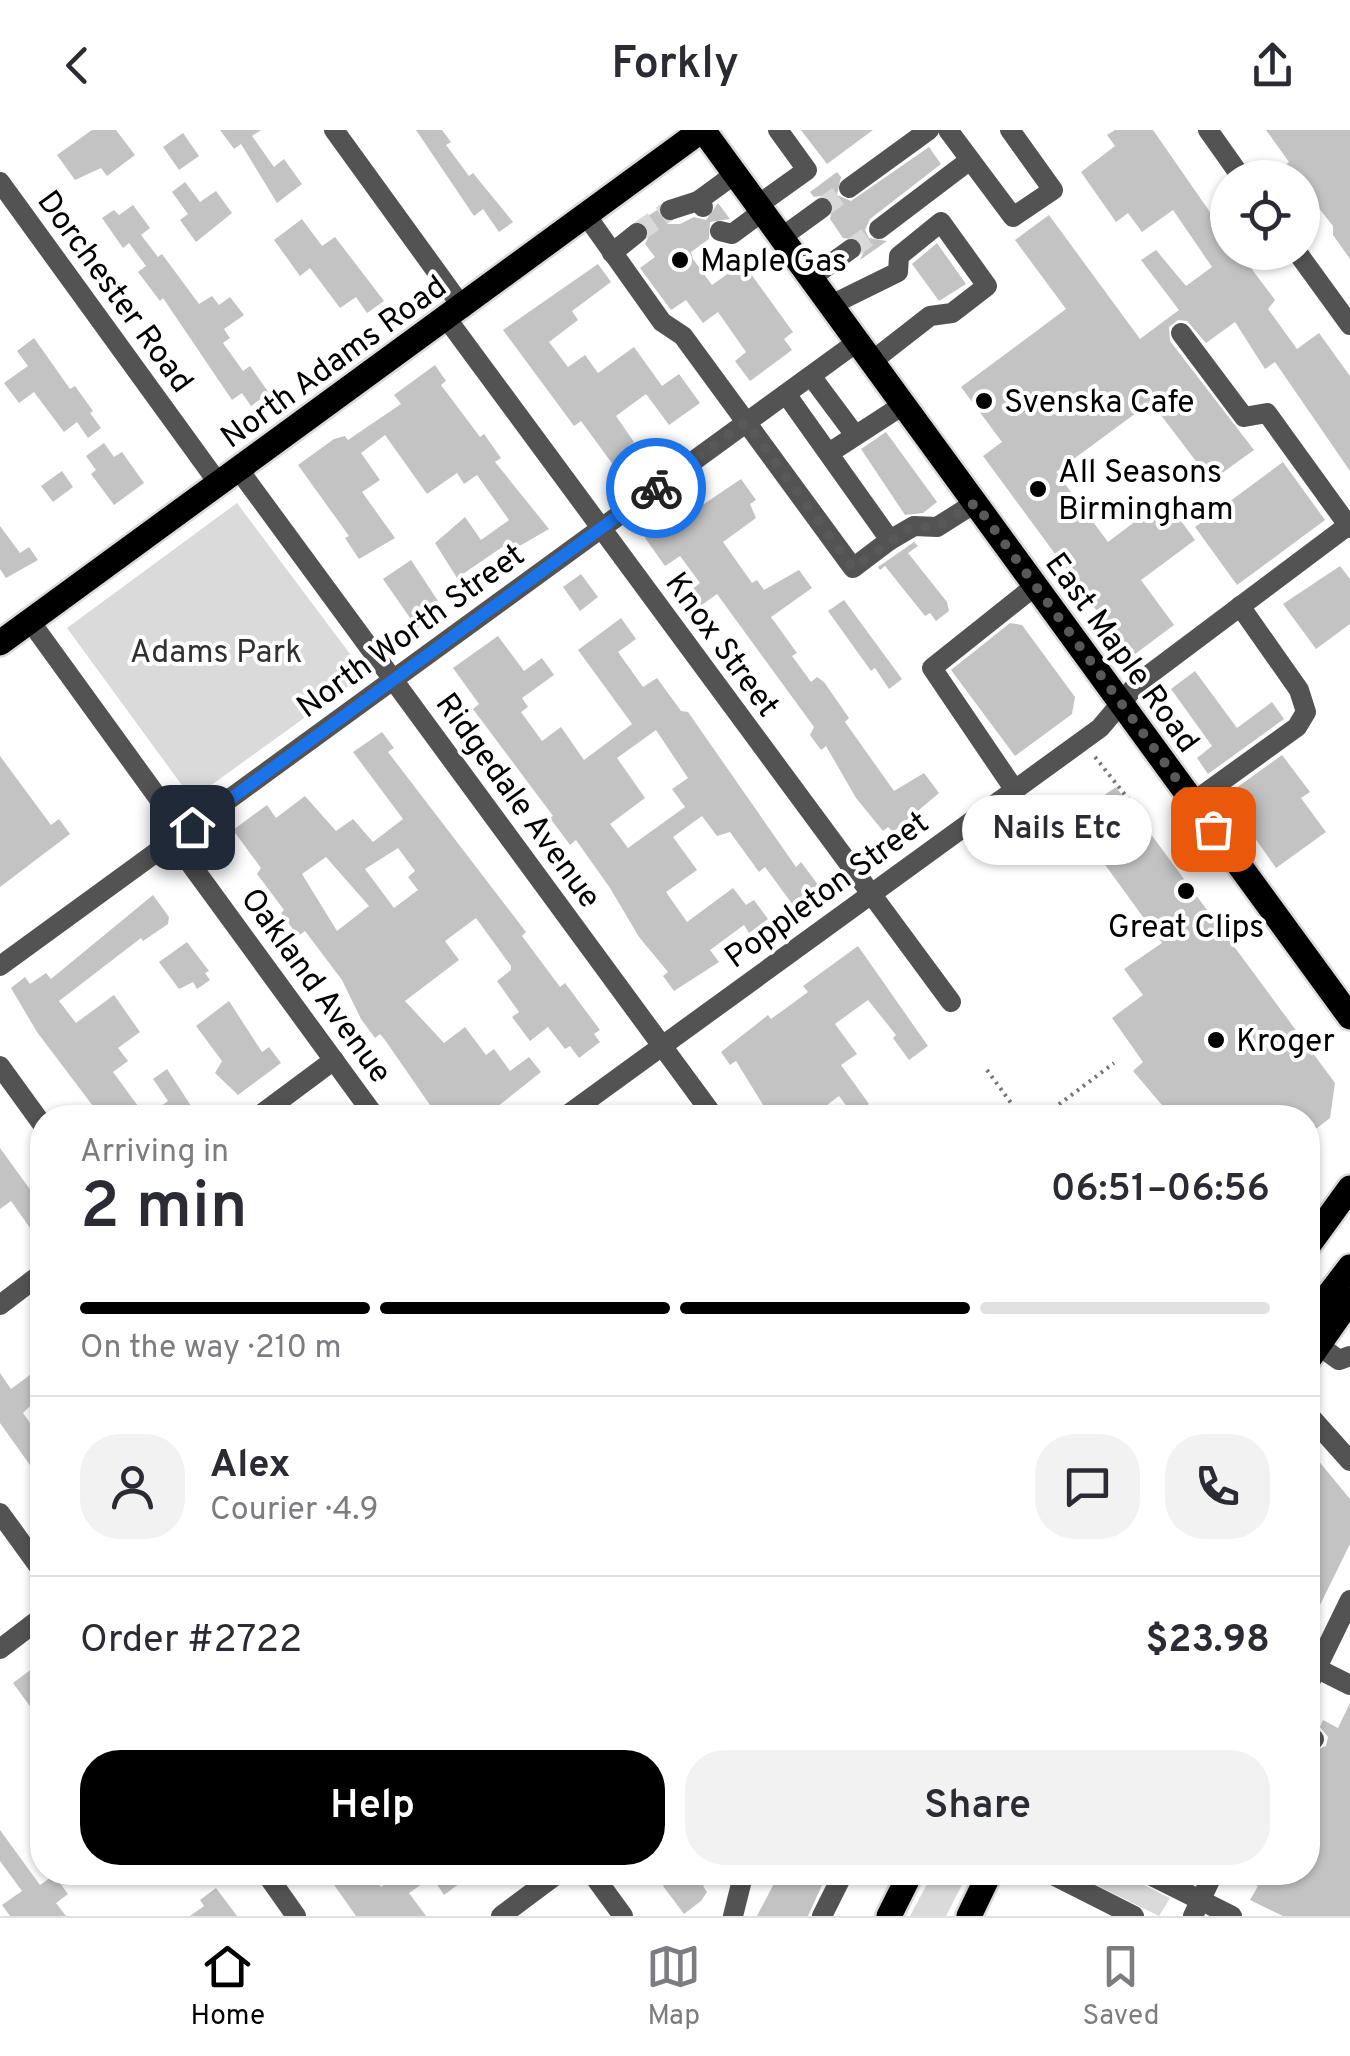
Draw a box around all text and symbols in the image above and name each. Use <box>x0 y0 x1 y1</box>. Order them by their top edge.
text: Forkly <box>611 37 739 94</box>
icon: back <box>50 38 105 93</box>
icon: share <box>1245 38 1300 93</box>
map controls <box>1210 160 1320 270</box>
button: locate <box>1210 160 1320 270</box>
street label: Dorchester Road <box>27 184 200 402</box>
place label: Maple Gas <box>700 243 847 283</box>
marker: Maple Gas <box>669 249 691 271</box>
street label: North Adams Road <box>214 268 456 459</box>
place label: Svenska Cafe <box>1004 384 1194 424</box>
marker: Svenska Cafe <box>973 390 995 412</box>
courier <box>606 438 706 538</box>
place label: All Seasons Birmingham <box>1058 454 1234 531</box>
icon: bike <box>629 461 684 516</box>
marker: All Seasons Birmingham <box>1027 478 1049 500</box>
street label: North Worth Street <box>290 536 533 728</box>
street label: East Maple Road <box>1035 546 1207 762</box>
street label: Knox Street <box>655 566 786 726</box>
park label: Adams Park <box>130 634 302 674</box>
street label: Ridgedale Avenue <box>425 686 608 917</box>
pin <box>150 785 235 870</box>
pin <box>1171 787 1256 872</box>
callout: Nails Etc <box>963 794 1153 864</box>
icon: home <box>165 800 220 855</box>
icon: bag <box>1186 802 1241 857</box>
street label: Poppleton Street <box>718 804 938 979</box>
text: Nails Etc <box>992 810 1122 850</box>
marker: Great Clips <box>1175 880 1197 902</box>
street label: Oakland Avenue <box>230 881 399 1092</box>
place label: Great Clips <box>1108 909 1264 949</box>
place label: Kroger <box>1236 1023 1335 1063</box>
marker: Kroger <box>1205 1029 1227 1051</box>
text: Arriving in <box>80 1133 229 1173</box>
text: 06:51–06:56 <box>1051 1166 1270 1215</box>
text: 2 min <box>80 1169 248 1251</box>
text: On the way · 210 m <box>80 1329 342 1369</box>
button: person <box>80 1434 185 1539</box>
button: chat <box>1035 1434 1140 1539</box>
button: phone <box>1165 1434 1270 1539</box>
text: Alex <box>210 1442 290 1491</box>
text: Courier · 4.9 <box>210 1491 379 1531</box>
text: Order #2722 <box>80 1617 302 1666</box>
text: $23.98 <box>1145 1617 1270 1666</box>
button: Help <box>80 1750 665 1865</box>
button: Share <box>685 1750 1270 1865</box>
tab: Home <box>191 1939 265 2035</box>
tab: Map <box>646 1939 701 2035</box>
tab: Saved <box>1082 1939 1159 2035</box>

